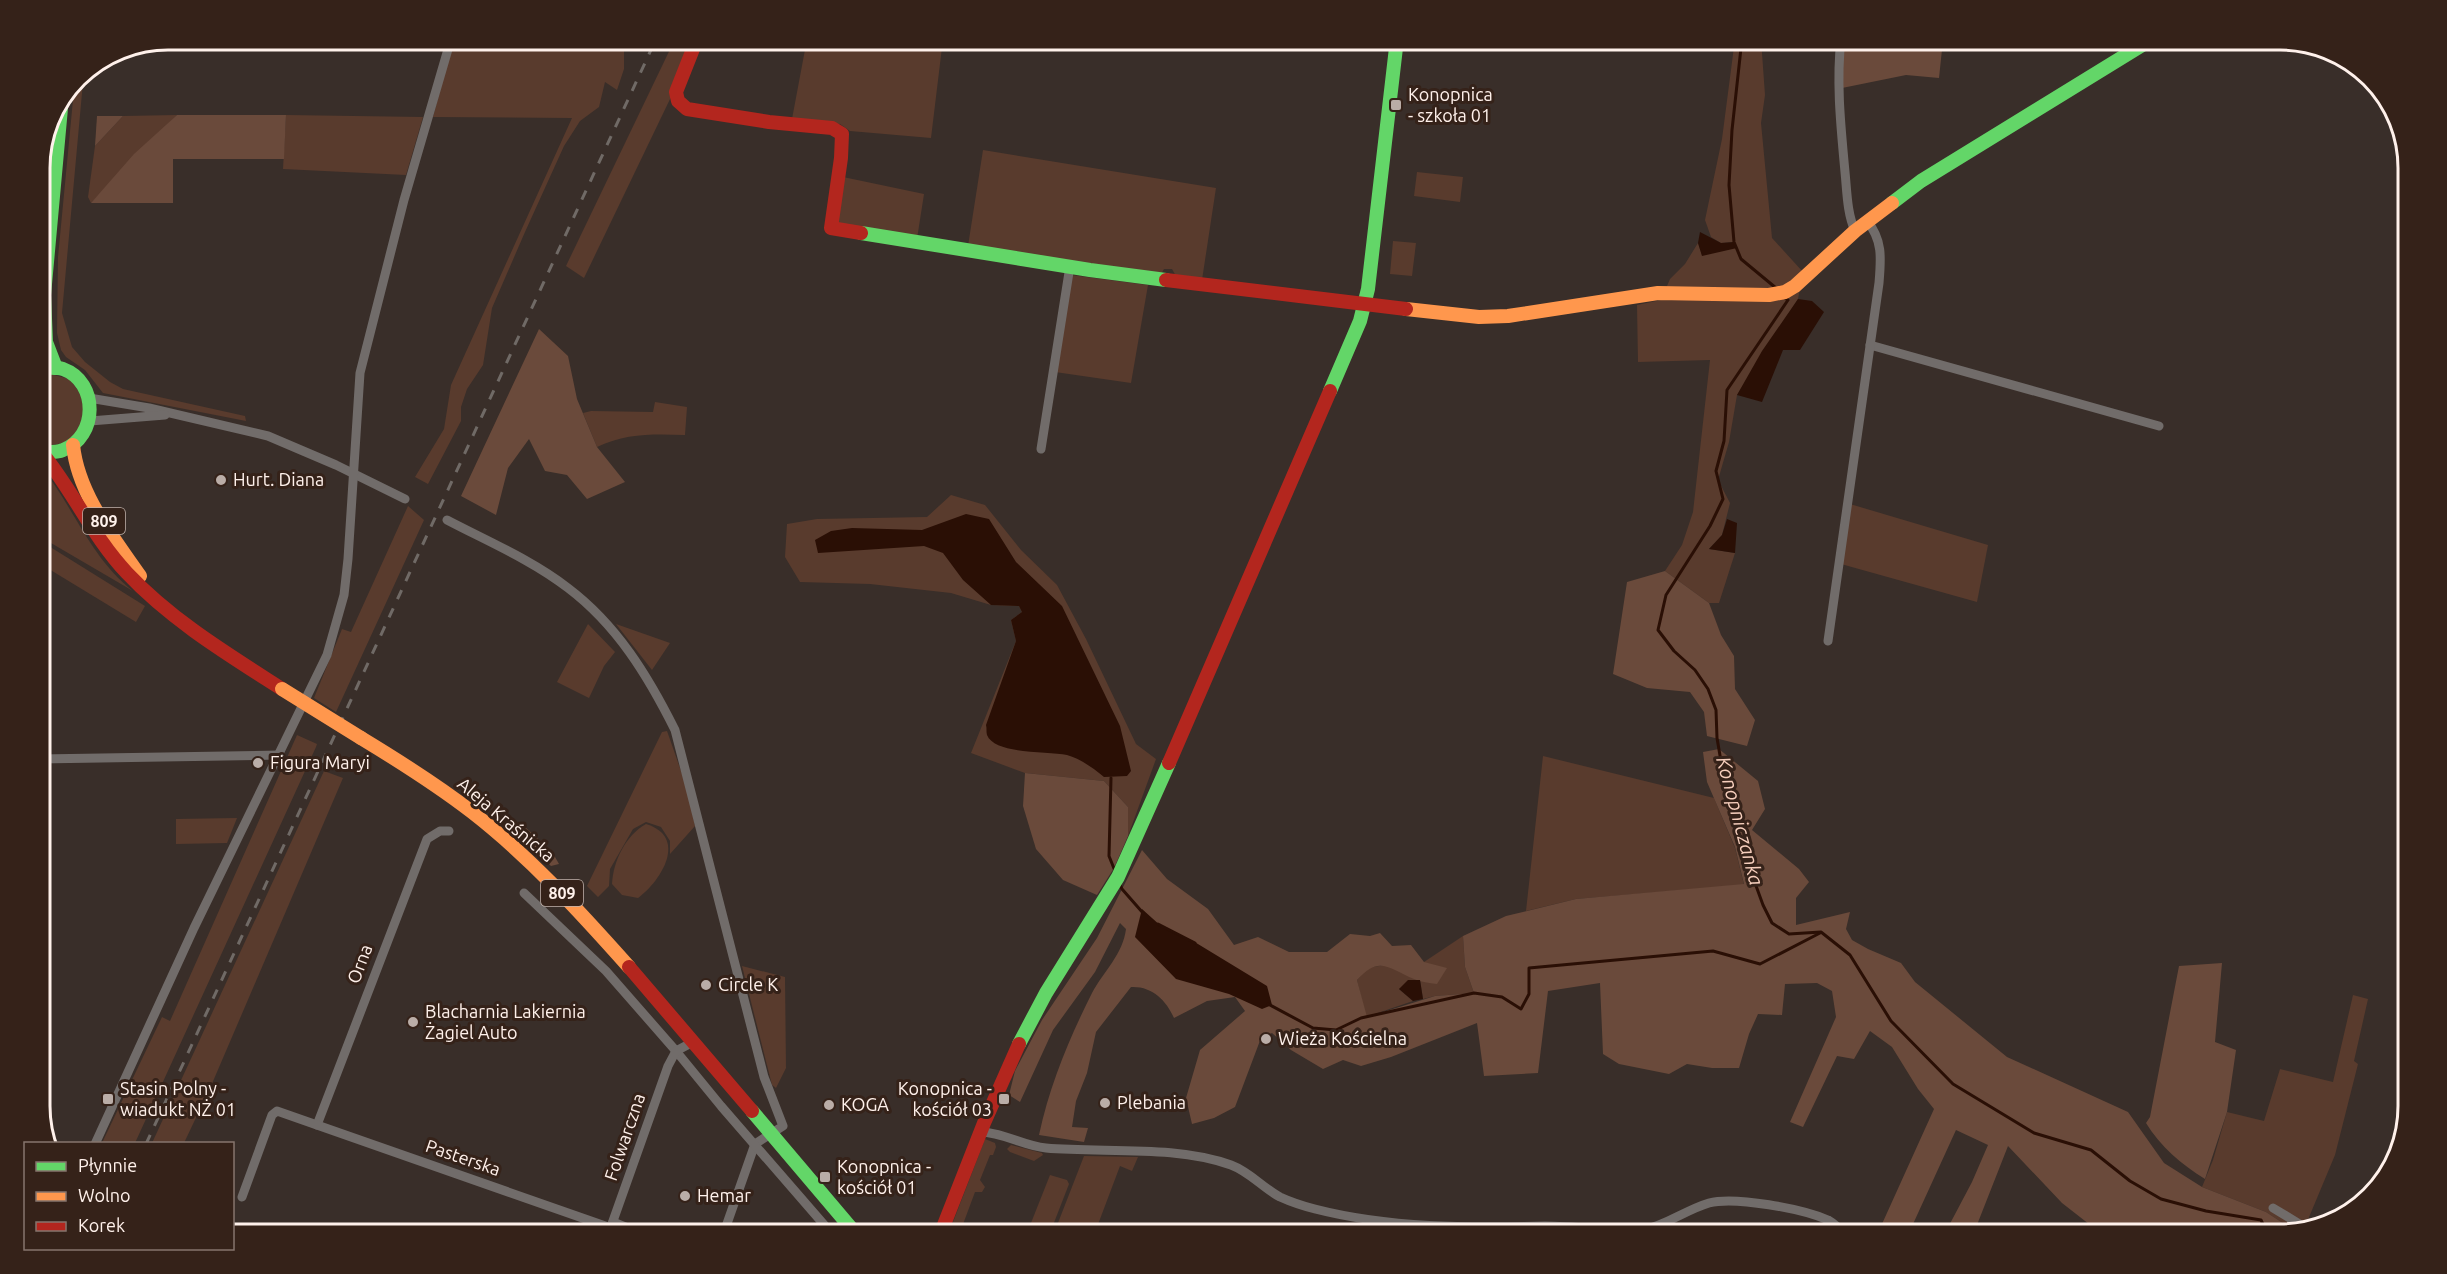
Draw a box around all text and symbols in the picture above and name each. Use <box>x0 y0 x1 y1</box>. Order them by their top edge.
place label: Konopnica - szkoła 01 <box>1408 84 1493 125</box>
marker: Konopnica - szkoła 01 <box>1389 98 1403 112</box>
place label: Hurt. Diana <box>233 469 324 489</box>
marker: Hurt. Diana <box>214 473 228 487</box>
road number: 809 <box>83 508 125 534</box>
place label: Figura Maryi <box>270 752 370 772</box>
water label: Konopniczanka <box>1712 754 1769 888</box>
marker: Figura Maryi <box>251 756 265 770</box>
street label: Aleja Kraśnicka <box>454 773 559 866</box>
road number: 809 <box>541 880 583 906</box>
street label: Orna <box>343 941 376 986</box>
place label: Circle K <box>718 974 778 994</box>
marker: Circle K <box>699 978 713 992</box>
place label: Blacharnia Lakiernia Żagiel Auto <box>425 1001 586 1042</box>
marker: Blacharnia Lakiernia Żagiel Auto <box>406 1015 420 1029</box>
place label: Wieża Kościelna <box>1278 1028 1407 1048</box>
marker: Wieża Kościelna <box>1259 1032 1273 1046</box>
place label: Stasin Polny - wiadukt NŻ 01 <box>120 1078 236 1119</box>
place label: Konopnica - kościół 03 <box>898 1078 992 1119</box>
street label: Folwarczna <box>600 1090 648 1183</box>
marker: Stasin Polny - wiadukt NŻ 01 <box>101 1092 115 1106</box>
marker: Konopnica - kościół 03 <box>997 1092 1011 1106</box>
place label: Plebania <box>1117 1092 1186 1112</box>
place label: KOGA <box>841 1094 889 1114</box>
marker: Plebania <box>1098 1096 1112 1110</box>
marker: KOGA <box>822 1098 836 1112</box>
street label: Pasterska <box>423 1135 503 1179</box>
legend <box>24 1142 234 1250</box>
text: Płynnie <box>78 1155 137 1175</box>
place label: Konopnica - kościół 01 <box>837 1156 931 1197</box>
marker: Konopnica - kościół 01 <box>818 1170 832 1184</box>
text: Wolno <box>78 1185 130 1205</box>
place label: Hemar <box>697 1185 751 1205</box>
marker: Hemar <box>678 1189 692 1203</box>
text: Korek <box>78 1215 125 1235</box>

